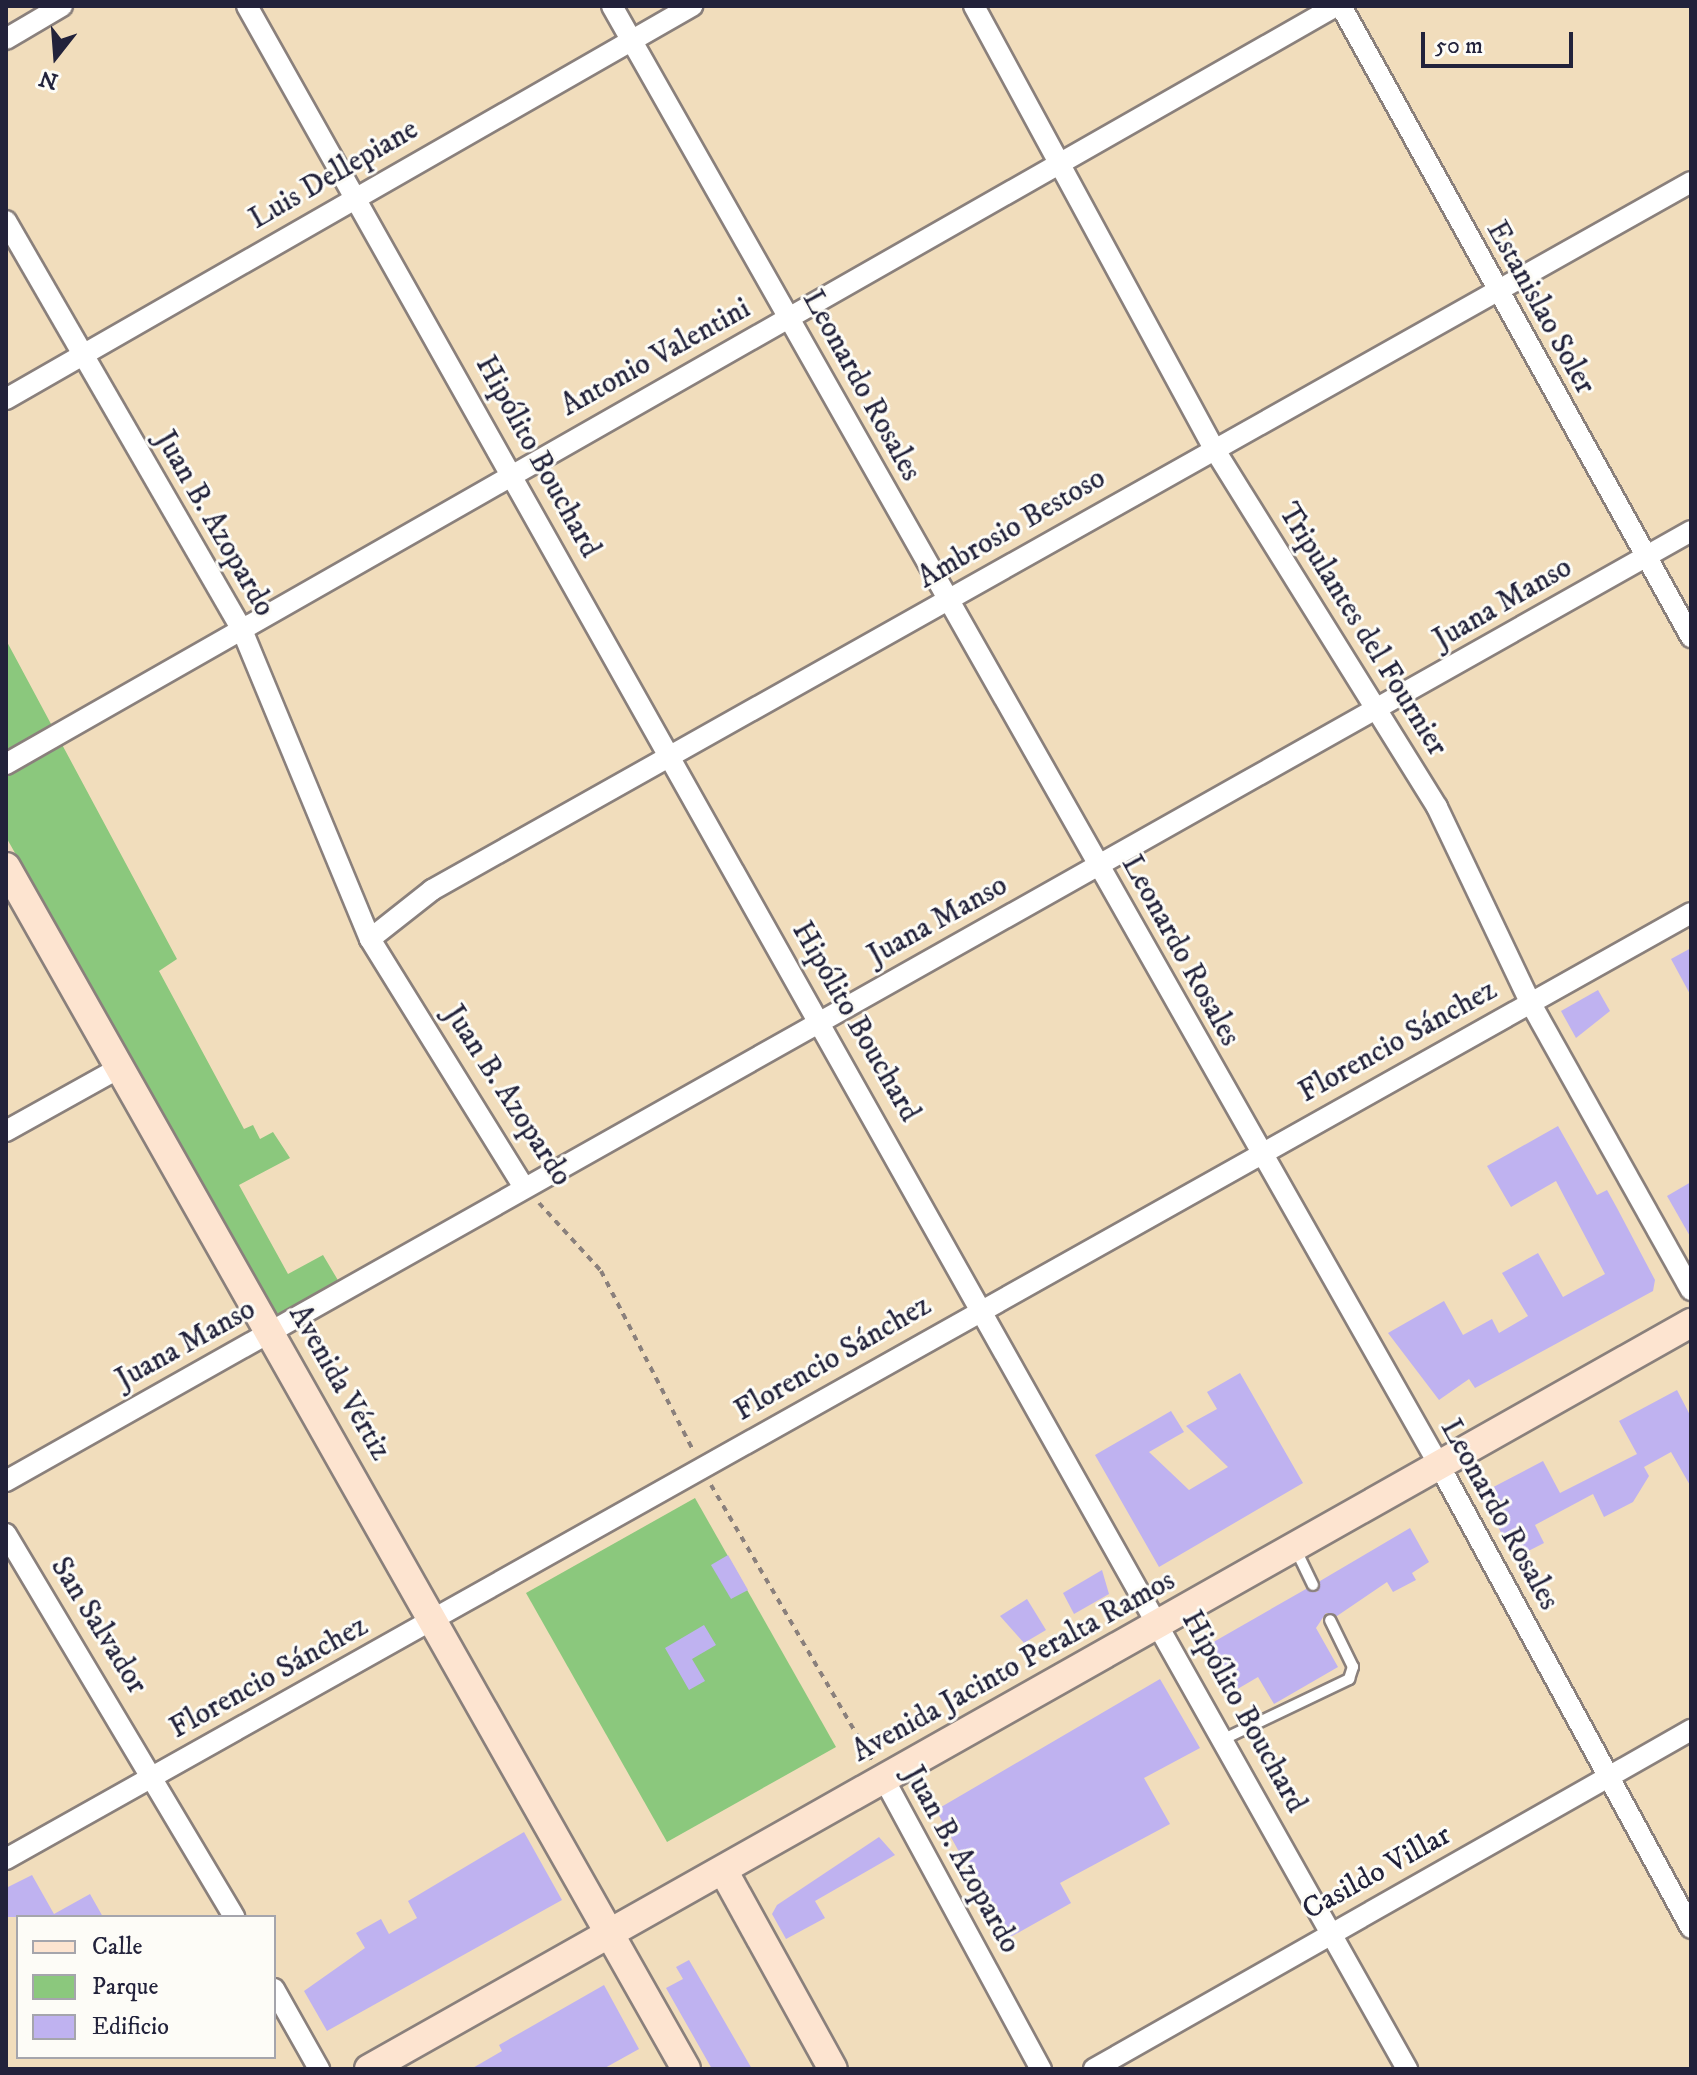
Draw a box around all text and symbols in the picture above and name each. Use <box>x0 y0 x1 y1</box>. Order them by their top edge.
north arrow <box>16 16 96 96</box>
scale bar <box>1425 16 1577 66</box>
text: 50 m <box>1435 31 1483 61</box>
text: N <box>36 64 61 95</box>
street label: Luis Dellepiane <box>243 112 425 238</box>
street label: Estanislao Soler <box>1478 215 1602 401</box>
street label: Leonardo Rosales <box>794 284 928 488</box>
street label: Antonio Valentini <box>555 291 757 425</box>
street label: Hipólito Bouchard <box>467 350 607 564</box>
street label: Juan B. Azopardo <box>146 425 282 623</box>
street label: Ambrosio Bestoso <box>912 461 1112 597</box>
street label: Tripulantes del Fournier <box>1270 497 1454 763</box>
street label: Juana Manso <box>1427 550 1579 658</box>
street label: Leonardo Rosales <box>1113 849 1247 1053</box>
street label: Juana Manso <box>862 868 1014 974</box>
street label: Hipólito Bouchard <box>783 915 927 1129</box>
street label: Florencio Sánchez <box>1293 973 1503 1111</box>
street label: Juan B. Azopardo <box>435 999 579 1193</box>
street label: Florencio Sánchez <box>728 1288 938 1430</box>
street label: Juana Manso <box>110 1292 262 1398</box>
street label: Avenida Vértiz <box>280 1299 398 1467</box>
street label: Leonardo Rosales <box>1432 1413 1566 1617</box>
street label: San Salvador <box>42 1551 154 1701</box>
street label: Avenida Jacinto Peralta Ramos <box>846 1563 1182 1771</box>
street label: Hipólito Bouchard <box>1173 1605 1313 1819</box>
street label: Florencio Sánchez <box>164 1609 374 1747</box>
street label: Juan B. Azopardo <box>895 1760 1027 1960</box>
street label: Casildo Villar <box>1297 1818 1457 1928</box>
legend <box>16 1915 276 2059</box>
text: Calle <box>92 1932 142 1962</box>
text: Parque <box>92 1972 158 2002</box>
text: Edificio <box>92 2012 169 2042</box>

